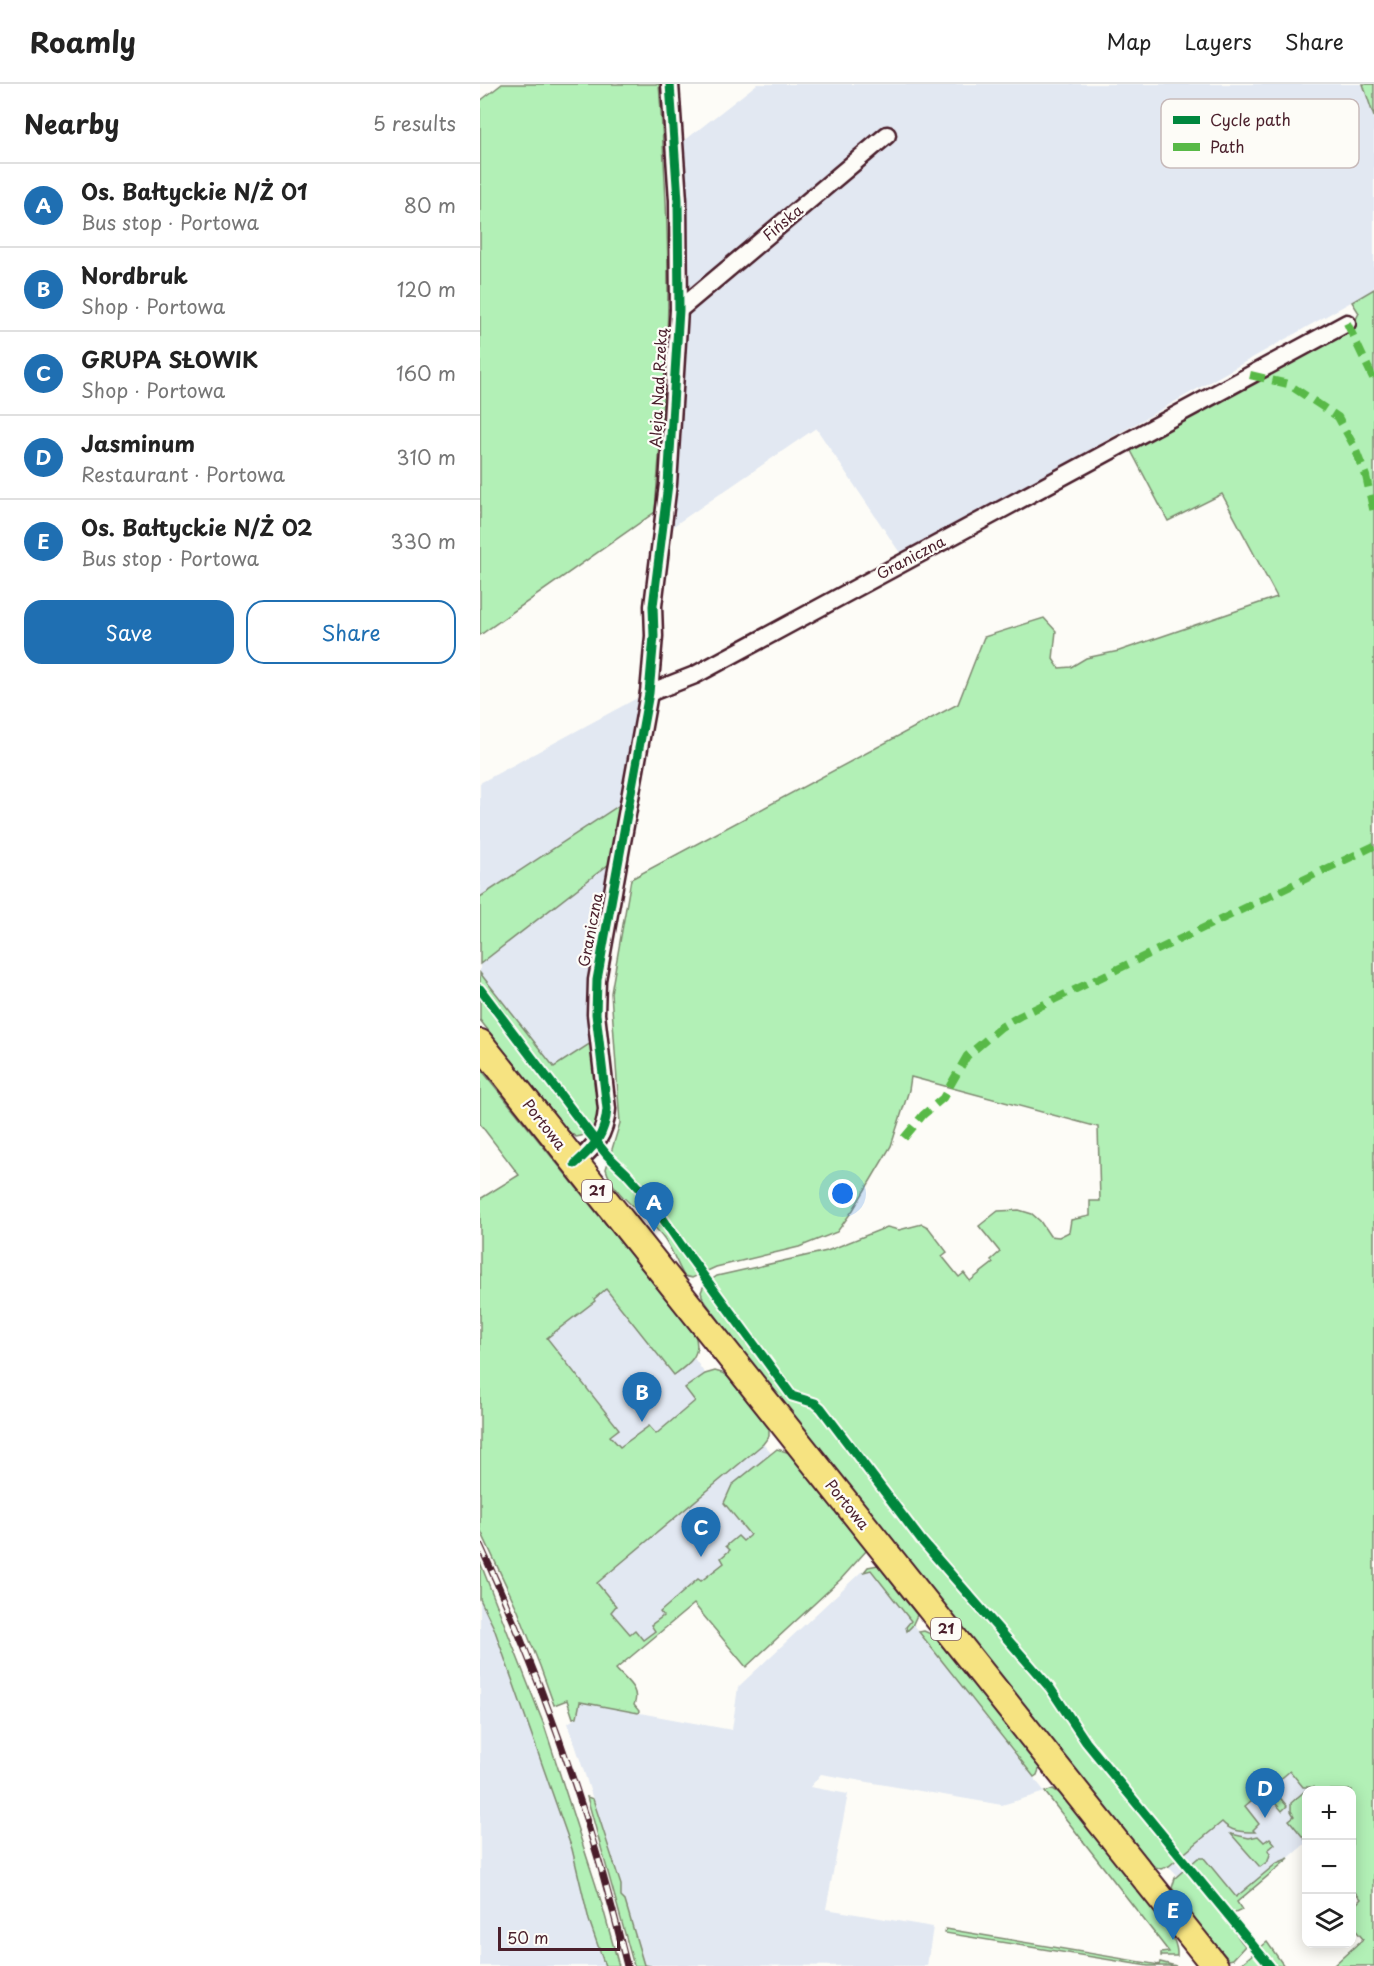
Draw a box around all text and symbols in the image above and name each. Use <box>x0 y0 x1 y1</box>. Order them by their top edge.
text: Roamly <box>30 20 136 63</box>
text: Map <box>1107 25 1151 57</box>
text: Layers <box>1184 25 1252 57</box>
text: Share <box>1285 25 1344 57</box>
legend <box>1161 99 1359 168</box>
text: Nearby <box>24 104 119 143</box>
text: Cycle path <box>1210 107 1291 131</box>
text: 5 results <box>373 108 456 138</box>
text: Path <box>1210 134 1245 158</box>
text: Os. Bałtyckie N/Ż 01 <box>81 174 308 207</box>
text: A <box>36 190 51 220</box>
text: 80 m <box>404 190 456 220</box>
street label: Fińska <box>757 198 808 246</box>
text: Bus stop · Portowa <box>81 207 259 237</box>
text: Nordbruk <box>81 258 188 291</box>
text: B <box>37 274 50 304</box>
text: 120 m <box>397 274 456 304</box>
text: Shop · Portowa <box>81 291 225 321</box>
street label: Aleja Nad Rzeką <box>643 327 672 448</box>
text: GRUPA SŁOWIK <box>81 342 258 375</box>
text: C <box>36 358 51 388</box>
text: 160 m <box>396 358 456 388</box>
text: Shop · Portowa <box>81 375 225 405</box>
text: Jasminum <box>81 426 195 459</box>
text: D <box>36 442 51 472</box>
text: 310 m <box>396 442 456 472</box>
text: Restaurant · Portowa <box>81 459 285 489</box>
text: Os. Bałtyckie N/Ż 02 <box>81 510 313 543</box>
text: E <box>37 526 50 556</box>
text: 330 m <box>390 526 456 556</box>
street label: Graniczna <box>872 529 949 584</box>
text: Bus stop · Portowa <box>81 543 259 573</box>
button: Save <box>24 600 234 664</box>
button: Share <box>246 600 456 664</box>
street label: Graniczna <box>571 890 608 969</box>
street label: Portowa <box>518 1094 573 1155</box>
your location <box>828 1179 857 1208</box>
road number: 21 <box>582 1180 612 1202</box>
pin: A <box>634 1182 674 1232</box>
pin: B <box>622 1372 662 1422</box>
street label: Portowa <box>821 1474 876 1535</box>
pin: C <box>682 1508 720 1557</box>
road number: 21 <box>931 1618 961 1640</box>
pin: D <box>1246 1768 1284 1818</box>
map controls <box>1302 1786 1356 1948</box>
button: + <box>1302 1786 1356 1840</box>
button: − <box>1302 1840 1356 1894</box>
pin: E <box>1154 1890 1192 1940</box>
button: layers <box>1302 1894 1356 1948</box>
scale bar <box>498 1924 620 1952</box>
text: 50 m <box>507 1925 548 1949</box>

